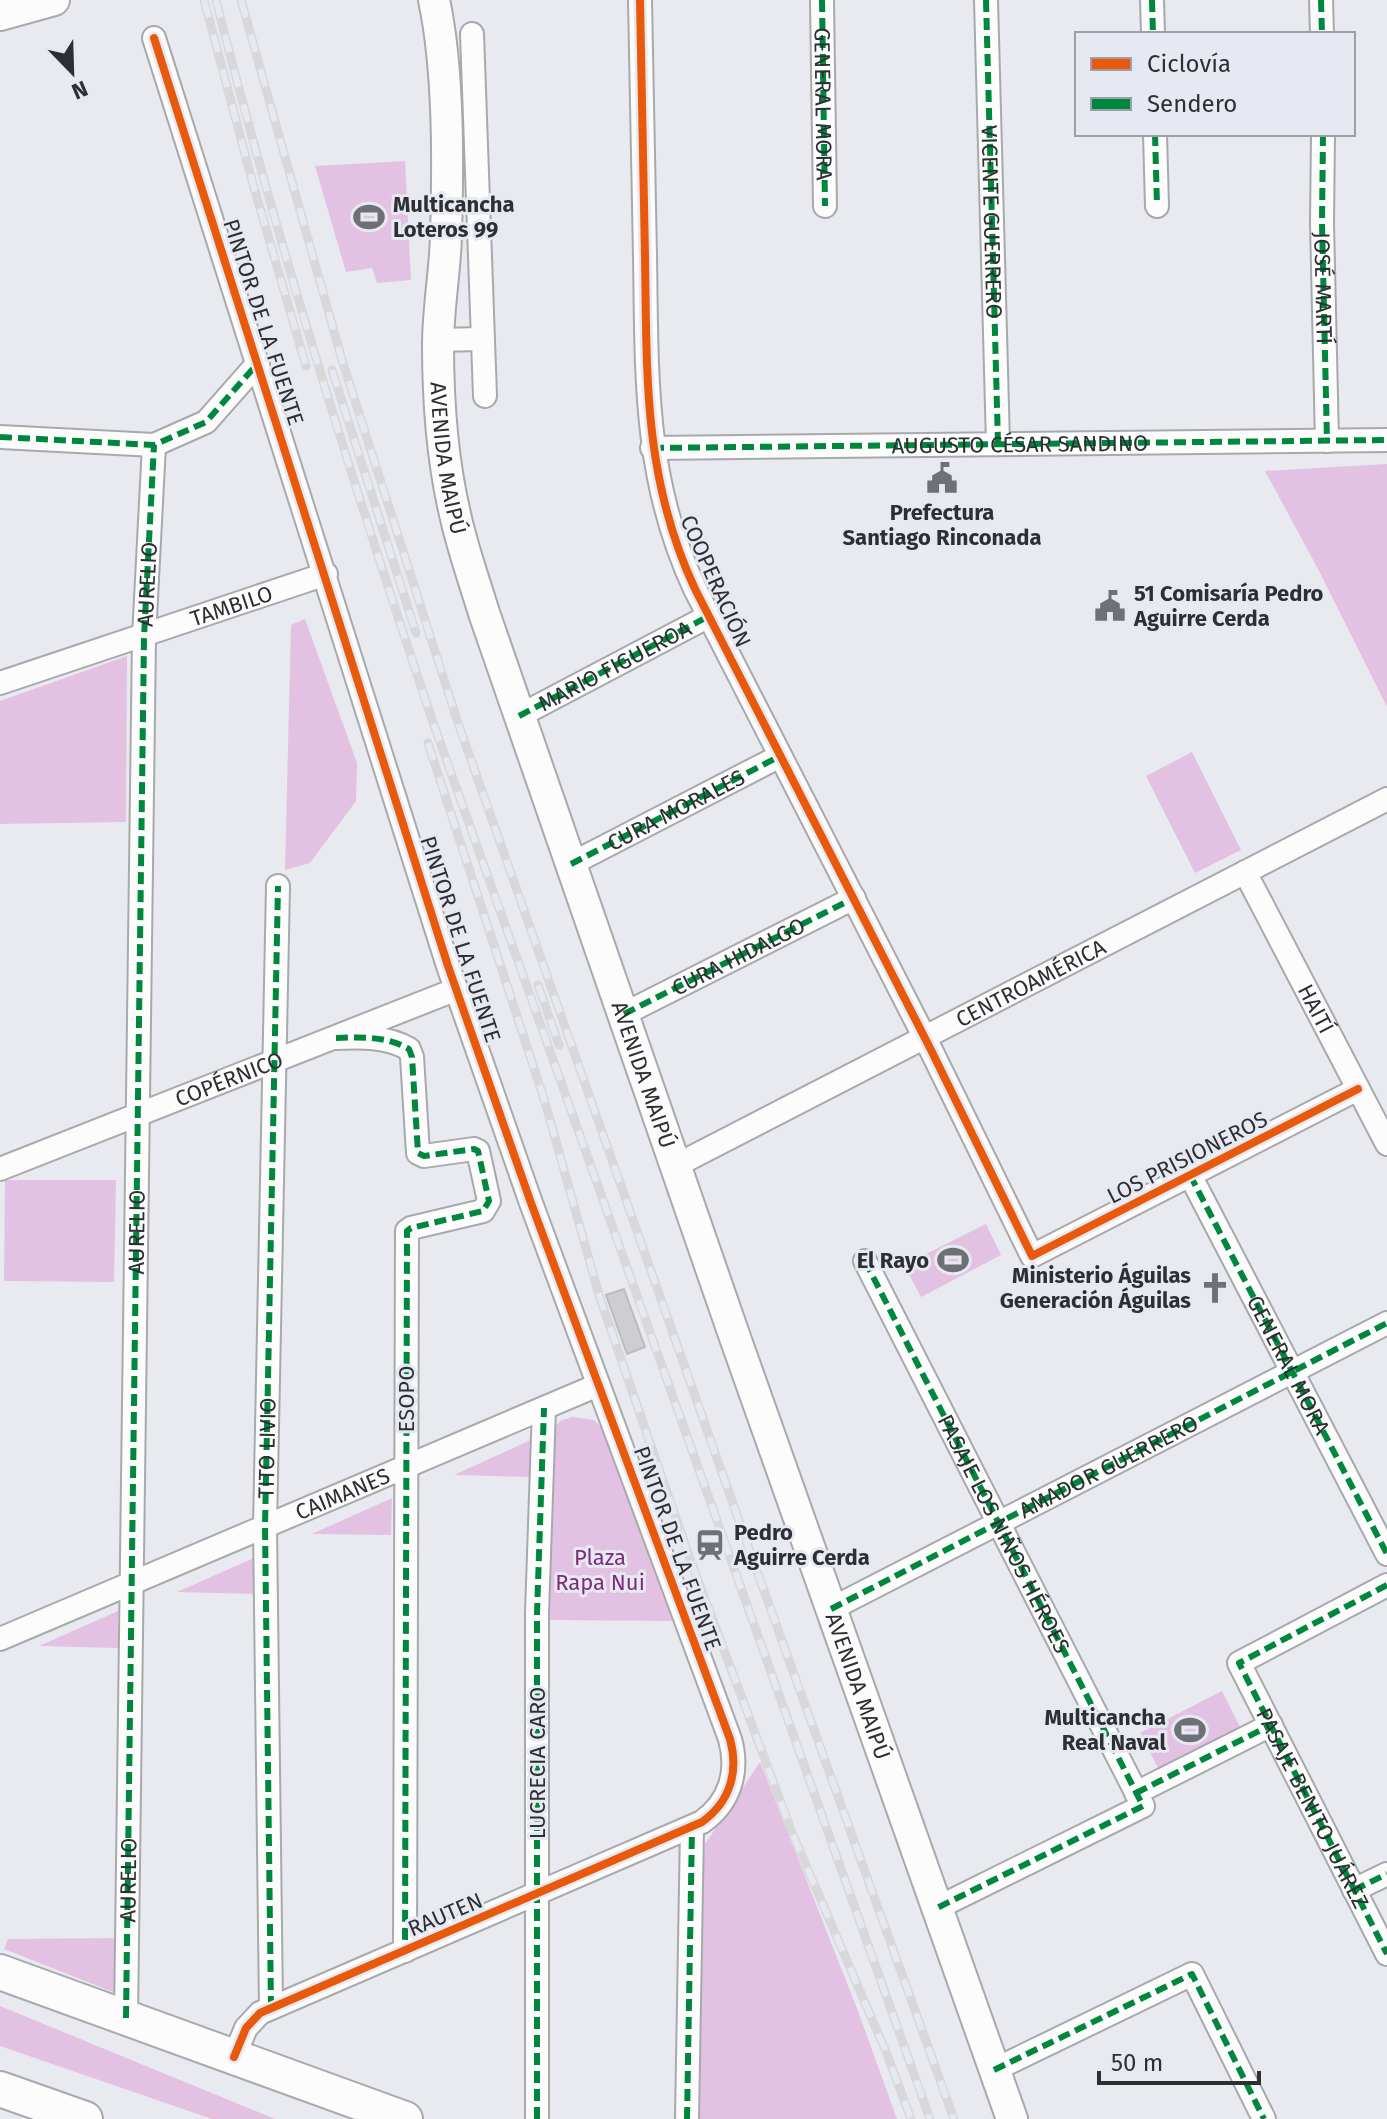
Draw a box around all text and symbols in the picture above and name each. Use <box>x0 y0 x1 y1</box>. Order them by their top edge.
street label: GENERAL MORA <box>808 27 838 181</box>
north arrow <box>32 32 112 112</box>
legend <box>1075 32 1355 136</box>
text: Ciclovía <box>1147 50 1231 78</box>
text: N <box>68 75 92 105</box>
text: Sendero <box>1147 90 1237 118</box>
street label: VICENTE GUERRERO <box>975 125 1008 319</box>
place label: Multicancha Loteros 99 <box>393 191 514 243</box>
sports icon: Multicancha Loteros 99 <box>352 200 386 234</box>
street label: PINTOR DE LA FUENTE <box>217 215 310 429</box>
street label: JOSÉ MARTÍ <box>1308 232 1338 344</box>
street label: AVENIDA MAIPÚ <box>425 381 472 537</box>
street label: AUGUSTO CÉSAR SANDINO <box>892 430 1148 459</box>
public building icon: Prefectura Santiago Rinconada <box>925 461 959 495</box>
place label: Prefectura Santiago Rinconada <box>843 499 1042 551</box>
street label: COOPERACIÓN <box>674 511 757 651</box>
street label: AURELIO <box>132 541 163 627</box>
street label: TAMBILO <box>187 580 276 632</box>
place label: 51 Comisaría Pedro Aguirre Cerda <box>1133 580 1324 632</box>
public building icon: 51 Comisaría Pedro Aguirre Cerda <box>1093 589 1127 623</box>
street label: MARIO FIGUEROA <box>534 615 696 717</box>
street label: CURA MORALES <box>603 764 749 857</box>
street label: PINTOR DE LA FUENTE <box>414 832 507 1046</box>
street label: CURA HIDALGO <box>667 912 810 1002</box>
street label: CENTROAMÉRICA <box>951 933 1111 1033</box>
street label: HAITÍ <box>1292 979 1340 1038</box>
street label: AVENIDA MAIPÚ <box>605 998 681 1152</box>
street label: COPÉRNICO <box>171 1046 287 1113</box>
street label: LOS PRISIONEROS <box>1103 1105 1272 1210</box>
street label: AURELIO <box>123 1190 151 1275</box>
sports icon: El Rayo <box>936 1243 970 1277</box>
place label: El Rayo <box>857 1247 929 1274</box>
place label: Ministerio Águilas Generación Águilas <box>1000 1262 1191 1314</box>
church icon: Ministerio Águilas Generación Águilas <box>1198 1271 1232 1305</box>
street label: GENERAL MORA <box>1241 1291 1336 1440</box>
street label: ESOPO <box>393 1366 420 1432</box>
street label: TITO LIVIO <box>253 1397 282 1499</box>
street label: AMADOR GUERRERO <box>1014 1409 1203 1524</box>
street label: PASAJE LOS NIÑOS HÉROES <box>932 1410 1076 1658</box>
street label: PINTOR DE LA FUENTE <box>628 1442 727 1654</box>
street label: CAIMANES <box>291 1462 394 1526</box>
place label: Pedro Aguirre Cerda <box>733 1519 870 1571</box>
station icon: Pedro Aguirre Cerda <box>693 1528 727 1562</box>
park label: Plaza Rapa Nui <box>555 1544 645 1596</box>
street label: AVENIDA MAIPÚ <box>820 1609 896 1763</box>
street label: LUCRECIA CARO <box>524 1687 551 1839</box>
street label: PASAJE BENITO JUÁREZ <box>1250 1703 1375 1913</box>
place label: Multicancha Real Naval <box>1045 1704 1166 1756</box>
sports icon: Multicancha Real Naval <box>1173 1713 1207 1747</box>
street label: AURELIO <box>114 1837 142 1923</box>
street label: RAUTEN <box>404 1887 487 1942</box>
scale bar <box>1099 2035 1259 2085</box>
text: 50 m <box>1111 2049 1163 2077</box>

